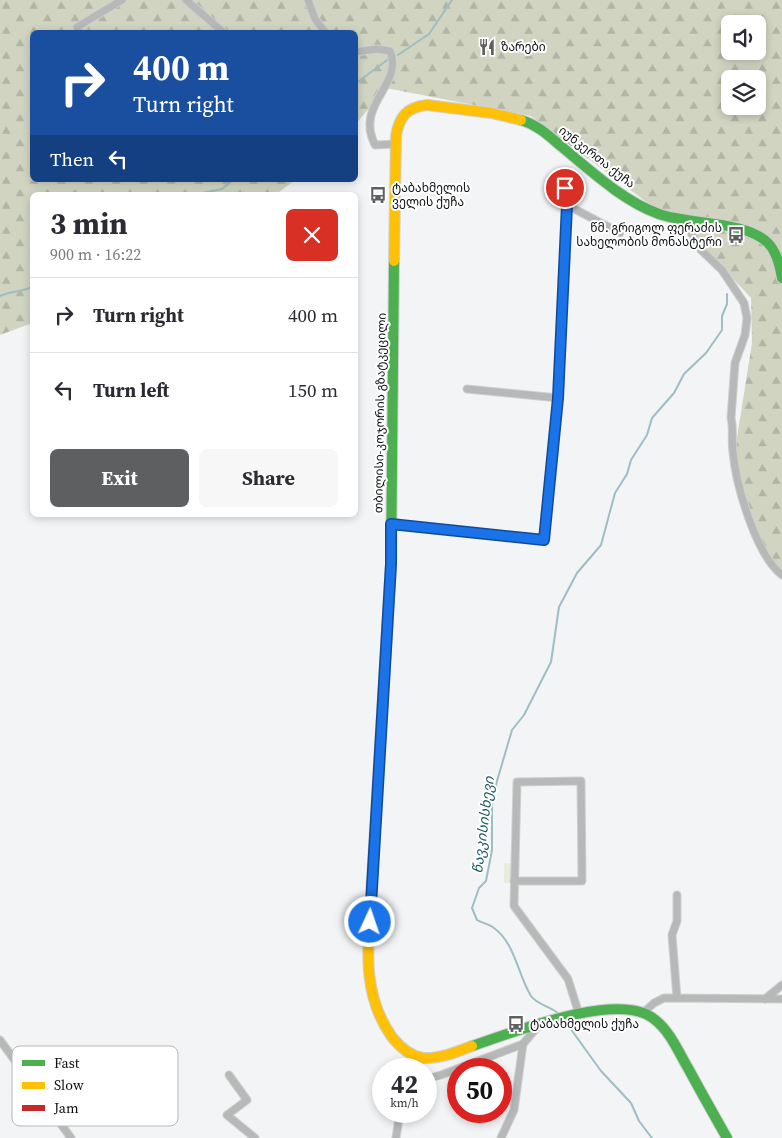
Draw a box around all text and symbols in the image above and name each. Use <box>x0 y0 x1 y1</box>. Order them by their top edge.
map controls <box>721 15 766 115</box>
button: sound <box>721 15 766 60</box>
restaurant icon: ზარები <box>477 37 497 57</box>
place label: ზარები <box>501 39 546 55</box>
text: 400 m <box>133 44 229 92</box>
icon: right <box>50 50 115 115</box>
button: layers <box>721 70 766 115</box>
text: Turn right <box>133 89 234 119</box>
street label: იუნკერთა ქუჩა <box>556 122 638 192</box>
icon: left <box>104 145 132 173</box>
text: Then <box>50 146 94 172</box>
pin <box>544 167 586 209</box>
icon: arrive <box>551 174 579 202</box>
place label: ტაბახმელის ველის ქუჩა <box>392 180 470 210</box>
bus stop icon: ტაბახმელის ველის ქუჩა <box>368 185 388 205</box>
text: 3 min <box>50 203 128 244</box>
button: close <box>286 209 338 261</box>
place label: წმ. გრიგოლ ფერაძის სახელობის მონასტერი <box>576 220 722 250</box>
bus stop icon: წმ. გრიგოლ ფერაძის სახელობის მონასტერი <box>726 225 746 245</box>
text: 900 m · 16:22 <box>50 243 141 265</box>
icon: right <box>50 301 78 329</box>
text: Turn right <box>93 302 184 328</box>
text: 400 m <box>288 302 338 328</box>
street label: თბილისი-კოჯორის გზატკეცილი <box>370 313 390 513</box>
icon: left <box>50 376 78 404</box>
text: Turn left <box>93 377 169 403</box>
text: 150 m <box>288 377 338 403</box>
button: Exit <box>50 449 189 507</box>
button: Share <box>199 449 338 507</box>
water label: წავკისისხევი <box>467 774 499 875</box>
position arrow <box>343 895 395 947</box>
bus stop icon: ტაბახმელის ქუჩა <box>506 1014 526 1034</box>
place label: ტაბახმელის ქუჩა <box>530 1016 639 1032</box>
legend <box>12 1046 178 1126</box>
text: Fast <box>54 1053 80 1073</box>
speed limit sign: 50 <box>447 1058 512 1123</box>
text: 42 <box>391 1067 418 1101</box>
text: Slow <box>54 1075 84 1095</box>
text: km/h <box>390 1095 419 1111</box>
text: Jam <box>53 1098 79 1118</box>

